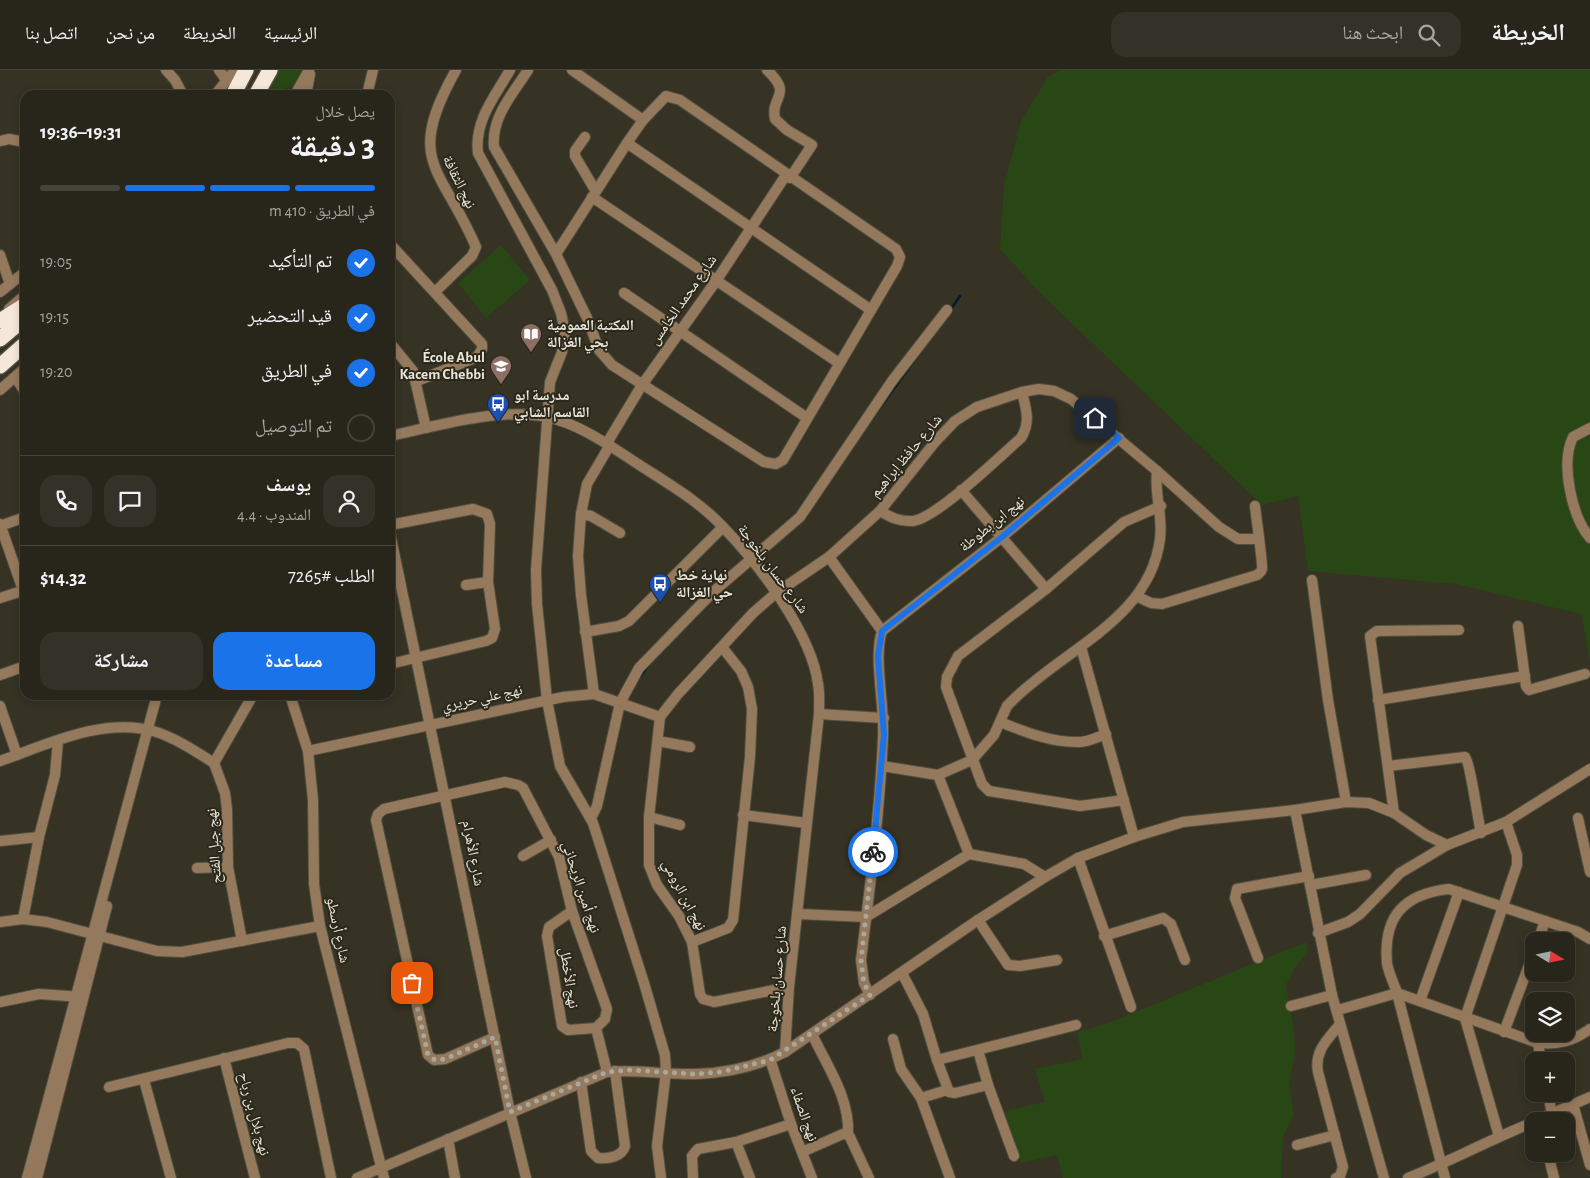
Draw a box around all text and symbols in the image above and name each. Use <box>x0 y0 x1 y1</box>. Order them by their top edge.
search box <box>1111 12 1461 57</box>
icon: search <box>1415 21 1443 49</box>
text: الخريطة <box>1491 21 1565 45</box>
text: ابحث هنا <box>1342 24 1403 43</box>
text: اتصل بنا <box>25 25 78 43</box>
text: من نحن <box>106 25 155 43</box>
text: الخريطة <box>183 25 236 43</box>
text: الرئيسية <box>264 25 317 43</box>
text: يصل خلال <box>316 104 375 120</box>
text: 19:31–19:36 <box>40 123 122 142</box>
text: 3 دقيقة <box>289 130 375 162</box>
street label: نهج الثقافة <box>438 153 478 212</box>
text: في الطريق · 410 m <box>269 203 375 219</box>
icon: check <box>347 249 375 277</box>
text: تم التأكيد <box>268 252 332 271</box>
street label: شارع محمد الخامس <box>646 252 721 349</box>
text: 19:05 <box>40 254 72 270</box>
icon: check <box>347 304 375 332</box>
text: قيد التحضير <box>248 307 332 326</box>
text: 19:15 <box>40 309 69 325</box>
place label: المكتبة العمومية بحي الغزالة <box>547 318 634 353</box>
library icon: المكتبة العمومية بحي الغزالة <box>519 322 543 353</box>
place label: École Abul Kacem Chebbi <box>400 348 485 382</box>
school or university icon: École Abul Kacem Chebbi <box>489 354 513 385</box>
icon: check <box>347 359 375 387</box>
text: في الطريق <box>261 362 332 381</box>
text: 19:20 <box>40 364 72 380</box>
place label: مدرسة ابو القاسم الشابي <box>514 388 590 423</box>
bus stop icon: مدرسة ابو القاسم الشابي <box>486 392 510 423</box>
pin <box>1074 397 1116 439</box>
icon: home <box>1081 404 1109 432</box>
street label: شارع حافظ إبراهيم <box>867 412 946 502</box>
text: تم التوصيل <box>255 417 332 436</box>
button: phone <box>40 475 92 527</box>
button: chat <box>104 475 156 527</box>
button: person <box>323 475 375 527</box>
text: يوسف <box>266 476 311 495</box>
street label: نهج ابن بطوطة <box>957 493 1028 556</box>
text: المندوب · 4.4 <box>237 507 311 523</box>
street label: شارع حسان بلخوجة <box>733 522 811 617</box>
text: الطلب #7265 <box>288 567 375 586</box>
place label: نهاية خط حي الغزالة <box>676 568 733 603</box>
text: $14.32 <box>40 569 86 588</box>
bus stop icon: نهاية خط حي الغزالة <box>648 572 672 603</box>
button: مشاركة <box>40 632 203 690</box>
button: مساعدة <box>213 632 375 690</box>
street label: نهج علي حريري <box>440 682 525 718</box>
street label: نهج جبل الفتح <box>204 808 226 884</box>
street label: شارع الأهرام <box>457 819 487 888</box>
courier <box>848 827 898 877</box>
icon: bike <box>859 838 887 866</box>
street label: نهج أمين الريحاني <box>555 839 605 936</box>
street label: نهج ابن الرومي <box>656 857 709 935</box>
street label: شارع أرسطو <box>322 895 354 965</box>
street label: شارع حسان بلخوجة <box>765 925 791 1033</box>
north arrow <box>1525 932 1575 982</box>
map controls <box>1525 932 1575 1162</box>
street label: نهج الأخطل <box>555 946 581 1010</box>
pin <box>391 962 433 1004</box>
icon: bag <box>398 969 426 997</box>
button: layers <box>1525 992 1575 1042</box>
button: + <box>1525 1052 1575 1102</box>
street label: نهج بلال بن رباح <box>234 1071 272 1158</box>
street label: نهج الصفاء <box>786 1085 820 1144</box>
button: − <box>1525 1112 1575 1162</box>

